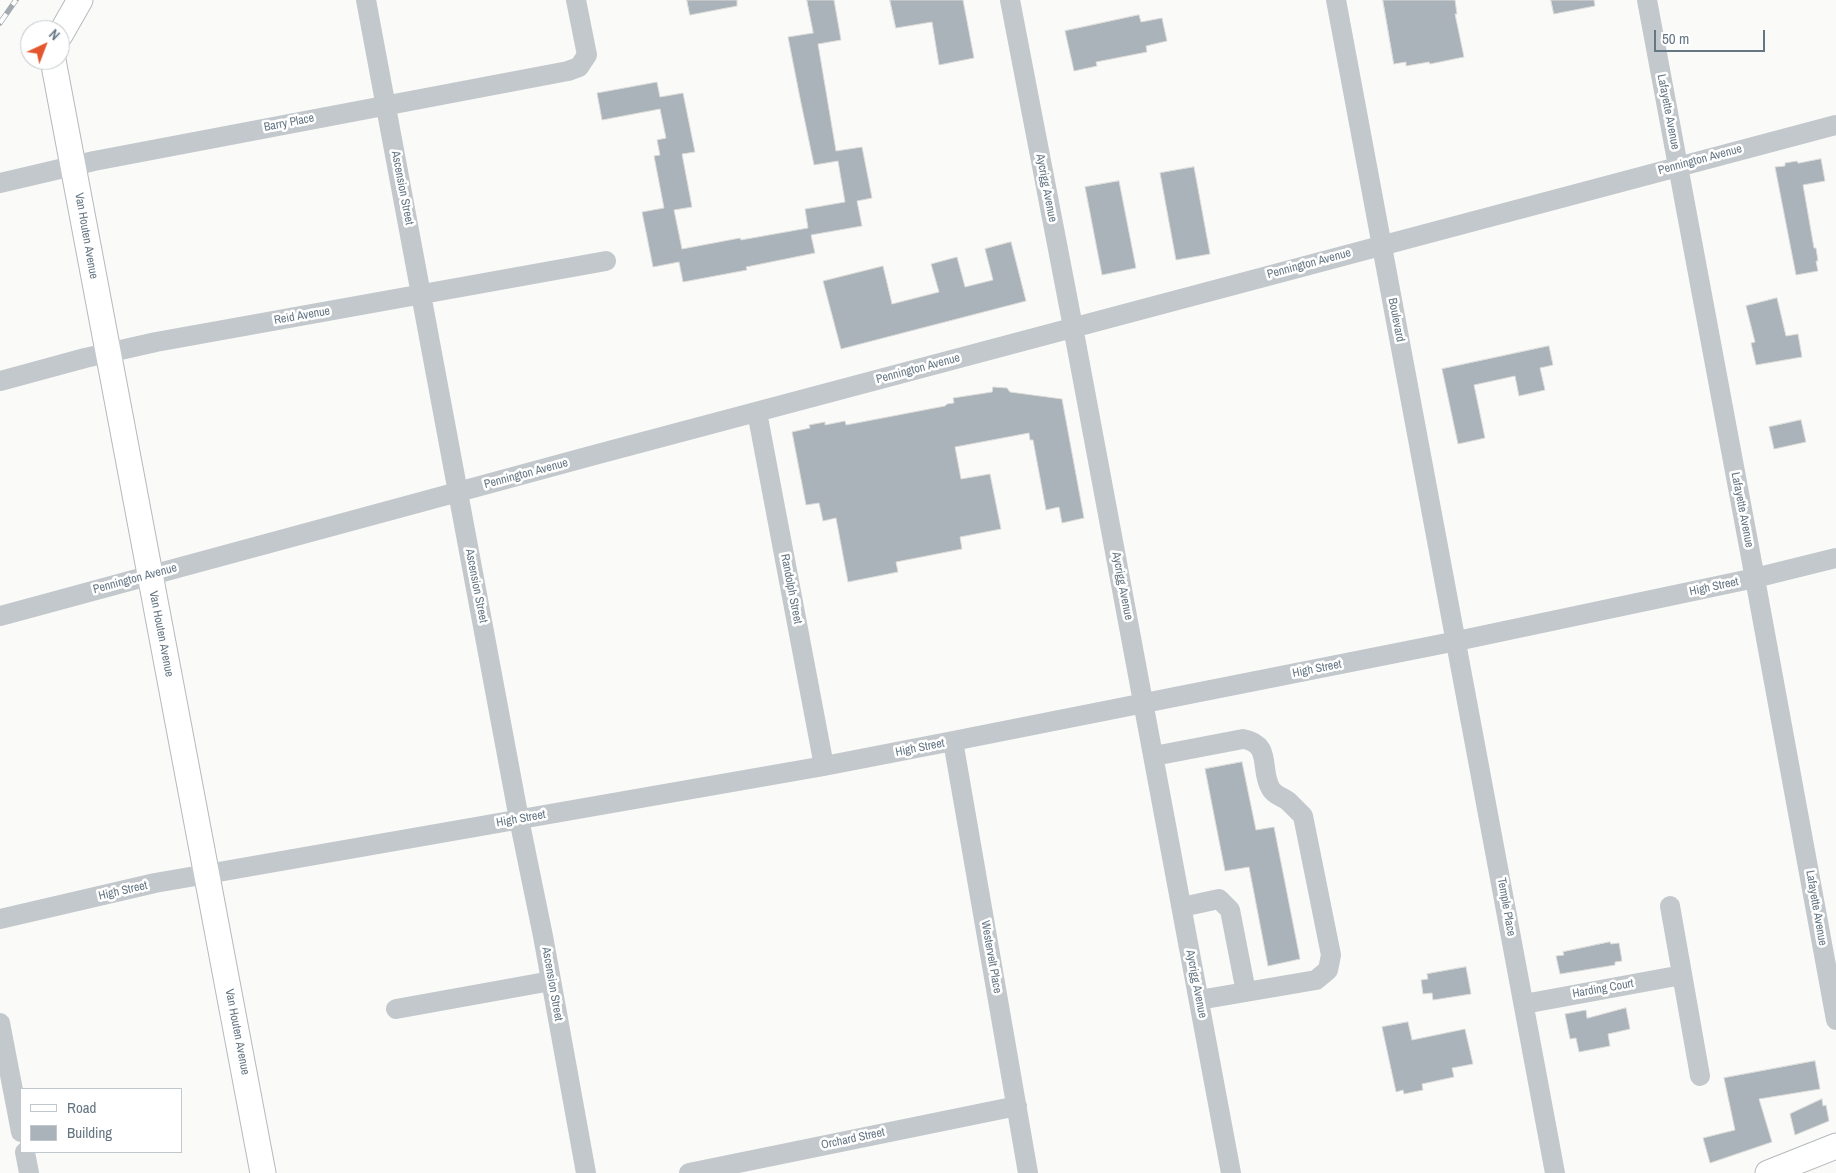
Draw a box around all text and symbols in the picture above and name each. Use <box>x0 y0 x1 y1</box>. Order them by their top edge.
north arrow <box>20 20 70 70</box>
scale bar <box>1656 20 1767 52</box>
text: N <box>45 25 64 44</box>
text: 50 m <box>1662 28 1689 49</box>
street label: Lafayette Avenue <box>1654 73 1682 151</box>
street label: Barry Place <box>263 111 315 135</box>
street label: Pennington Avenue <box>1656 142 1744 178</box>
street label: Ascension Street <box>388 150 416 226</box>
street label: Aycrigg Avenue <box>1032 153 1060 223</box>
street label: Van Houten Avenue <box>71 192 101 280</box>
street label: Pennington Avenue <box>1265 246 1353 282</box>
street label: Boulevard <box>1385 297 1407 343</box>
street label: Reid Avenue <box>273 304 331 328</box>
street label: Pennington Avenue <box>874 351 962 387</box>
street label: Pennington Avenue <box>482 456 570 492</box>
street label: Lafayette Avenue <box>1728 471 1756 549</box>
street label: Ascension Street <box>462 548 490 624</box>
street label: Aycrigg Avenue <box>1108 551 1136 621</box>
street label: Randolph Street <box>777 553 805 625</box>
street label: Pennington Avenue <box>91 561 179 597</box>
street label: High Street <box>1688 575 1740 599</box>
street label: Van Houten Avenue <box>146 590 176 678</box>
street label: High Street <box>1291 657 1343 681</box>
street label: High Street <box>894 736 946 760</box>
street label: High Street <box>495 808 547 830</box>
street label: Lafayette Avenue <box>1802 869 1830 947</box>
street label: Temple Place <box>1494 877 1518 937</box>
street label: High Street <box>97 878 149 904</box>
street label: Westervelt Place <box>978 919 1004 995</box>
street label: Ascension Street <box>538 946 566 1022</box>
street label: Aycrigg Avenue <box>1182 949 1210 1019</box>
street label: Harding Court <box>1571 977 1635 1001</box>
street label: Van Houten Avenue <box>222 988 252 1076</box>
legend <box>20 1088 182 1153</box>
text: Road <box>67 1097 96 1118</box>
text: Building <box>67 1122 112 1143</box>
street label: Orchard Street <box>820 1125 886 1153</box>

